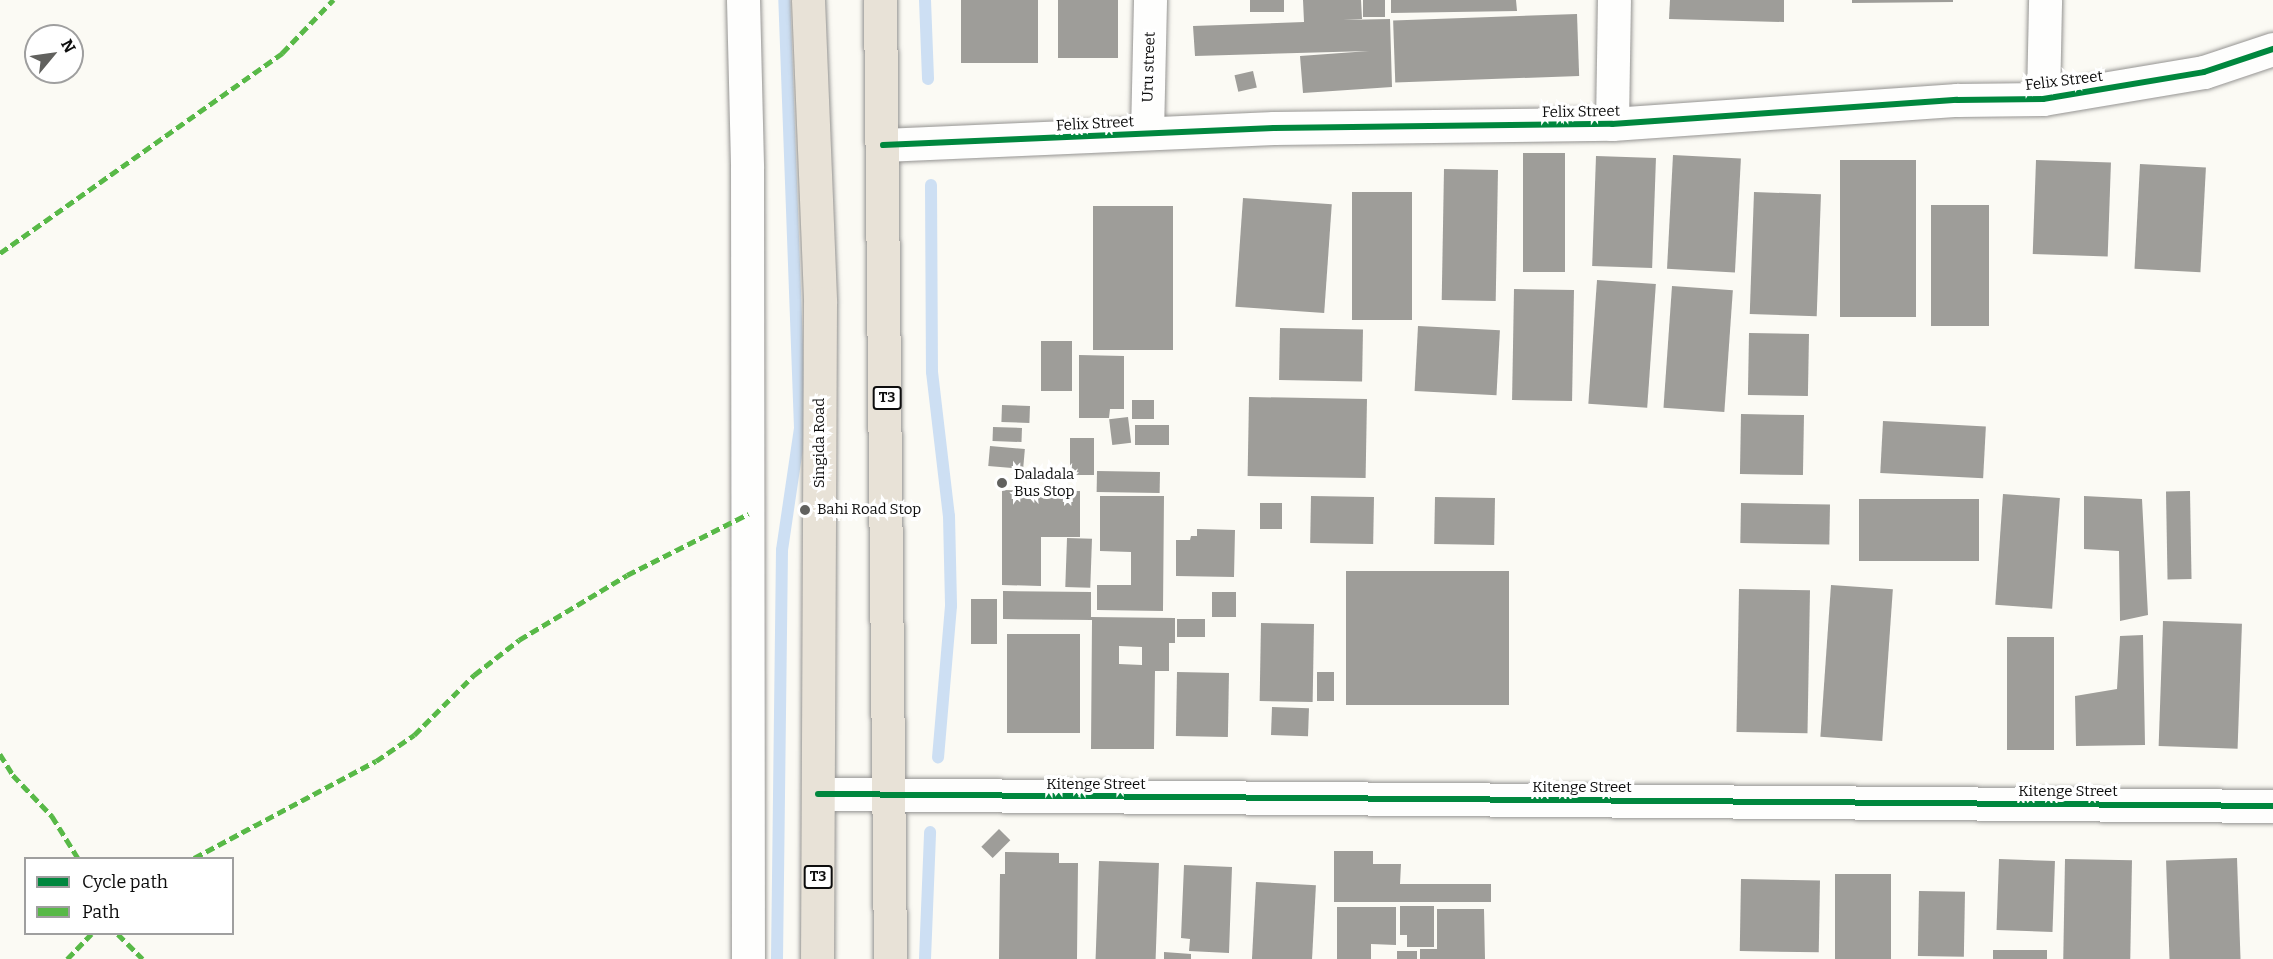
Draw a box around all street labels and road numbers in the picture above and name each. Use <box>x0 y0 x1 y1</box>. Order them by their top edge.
street label: Uru street <box>1139 31 1159 103</box>
street label: Felix Street <box>2024 67 2104 95</box>
street label: Felix Street <box>1542 102 1620 122</box>
street label: Felix Street <box>1056 113 1134 135</box>
road number: T3 <box>872 387 902 409</box>
street label: Singida Road <box>811 398 829 488</box>
street label: Kitenge Street <box>1046 776 1146 794</box>
street label: Kitenge Street <box>1532 779 1632 797</box>
street label: Kitenge Street <box>2018 783 2118 801</box>
road number: T3 <box>803 866 833 888</box>

